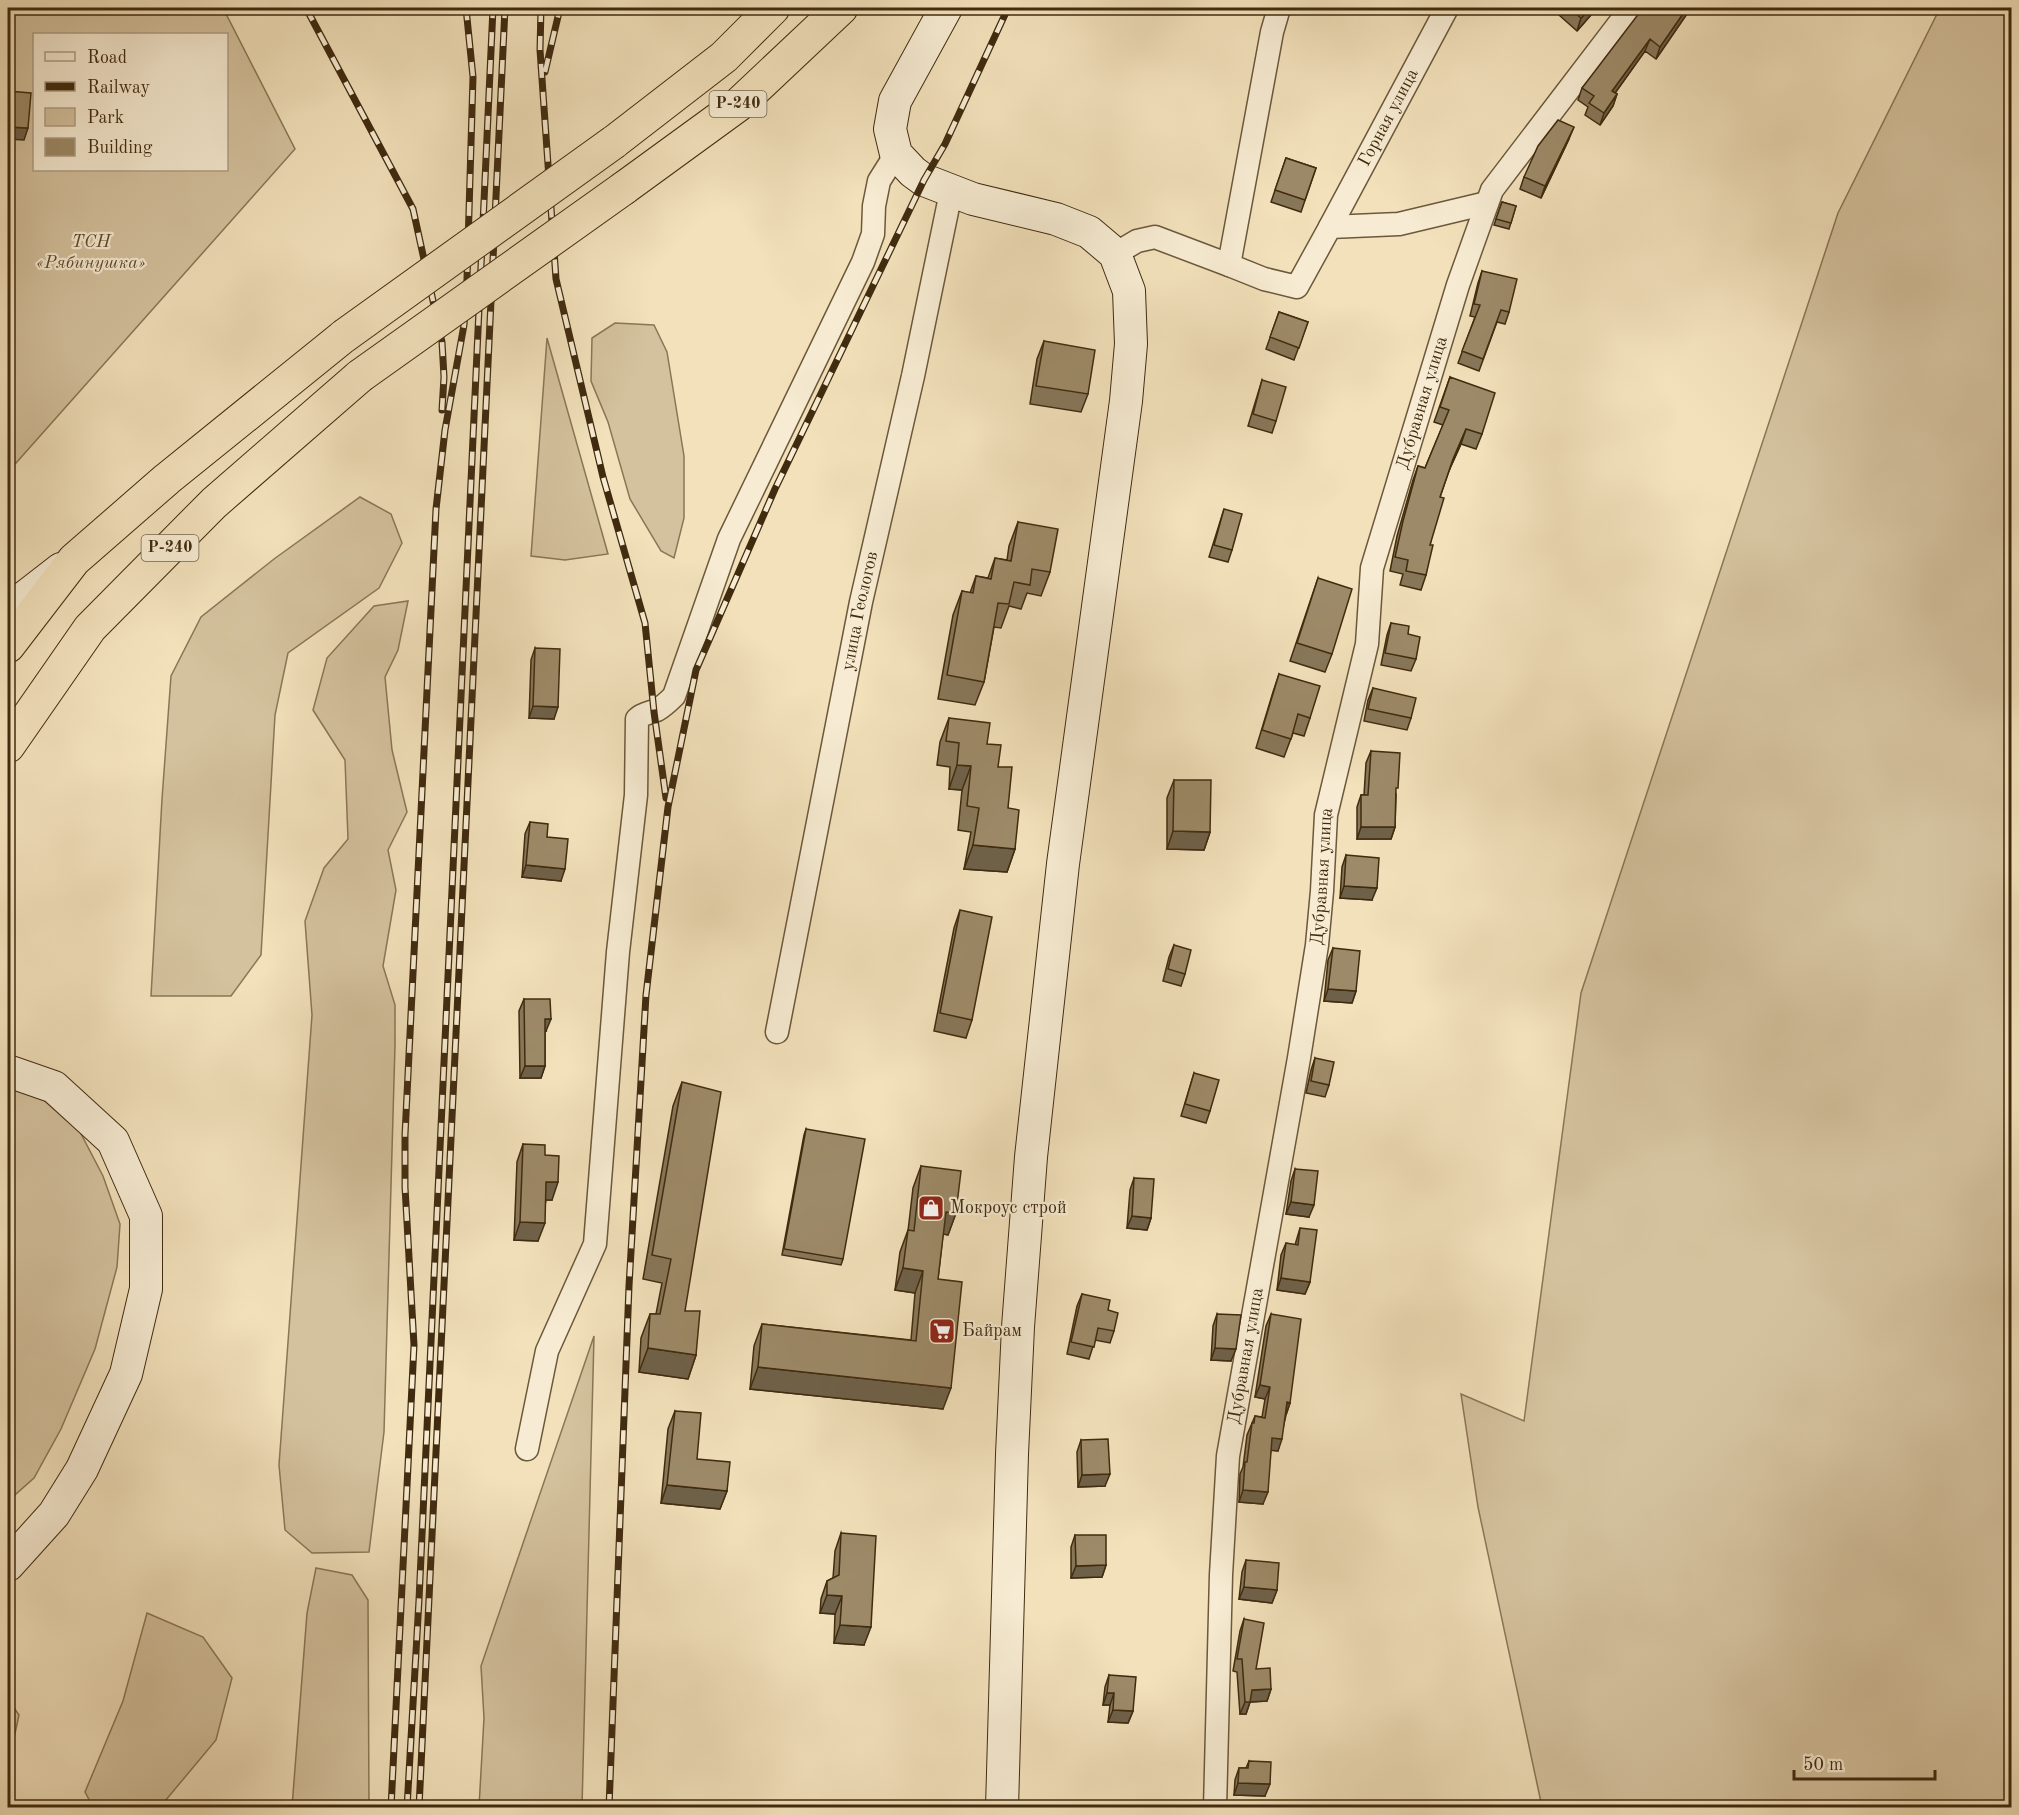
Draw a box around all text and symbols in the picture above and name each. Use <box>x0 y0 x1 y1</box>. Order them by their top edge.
legend <box>33 33 228 171</box>
text: Road <box>87 49 127 67</box>
street label: Горная улица <box>1355 66 1422 169</box>
text: Railway <box>87 79 150 97</box>
road number: Р-240 <box>710 91 766 117</box>
text: Park <box>87 109 124 127</box>
text: Building <box>87 139 153 157</box>
park label: ТСН «Рябинушка» <box>36 233 146 272</box>
street label: Дубравная улица <box>1394 334 1451 471</box>
road number: Р-240 <box>142 535 198 561</box>
street label: улица Геологов <box>839 550 881 672</box>
street label: Дубравная улица <box>1308 805 1337 946</box>
shop icon: Мокроус строй <box>916 1193 946 1223</box>
place label: Мокроус строй <box>950 1199 1067 1217</box>
street label: Дубравная улица <box>1225 1286 1267 1425</box>
supermarket icon: Байрам <box>927 1316 957 1346</box>
place label: Байрам <box>962 1322 1022 1340</box>
scale bar <box>1794 1743 1935 1781</box>
text: 50 m <box>1803 1756 1843 1774</box>

